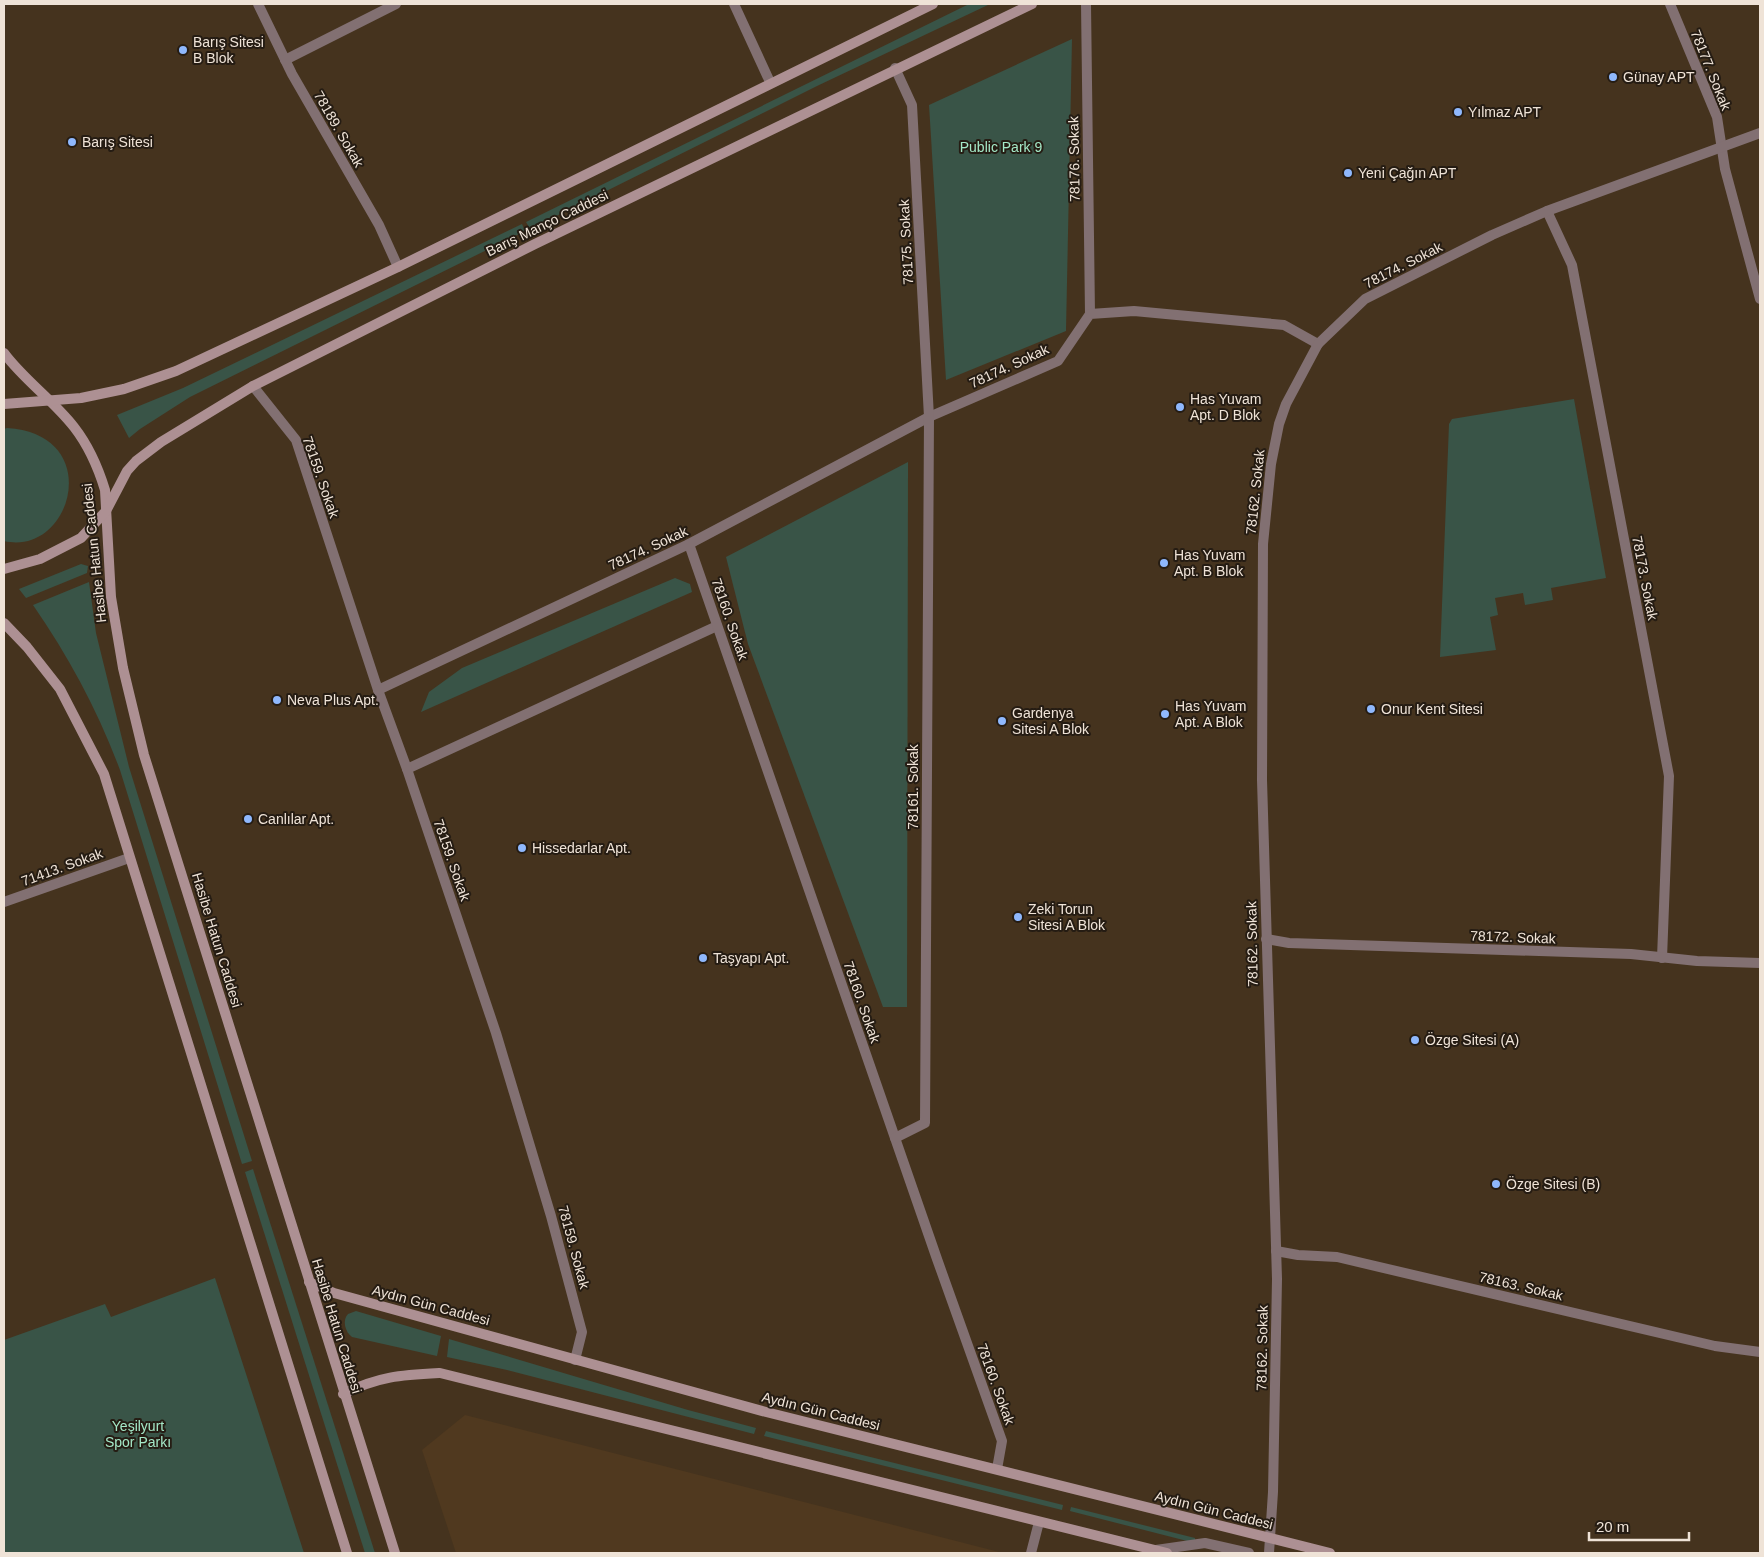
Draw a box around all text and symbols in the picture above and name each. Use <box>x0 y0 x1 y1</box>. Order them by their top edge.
street label: 78177. Sokak <box>1688 27 1735 114</box>
place label: Barış Sitesi B Blok <box>193 34 264 66</box>
marker: Barış Sitesi B Blok <box>177 44 189 56</box>
place label: Günay APT <box>1623 69 1695 85</box>
marker: Günay APT <box>1607 71 1619 83</box>
street label: 78189. Sokak <box>311 88 368 171</box>
place label: Yılmaz APT <box>1468 104 1542 120</box>
marker: Yılmaz APT <box>1452 106 1464 118</box>
street label: 78176. Sokak <box>1065 115 1083 202</box>
place label: Barış Sitesi <box>82 134 153 150</box>
marker: Barış Sitesi <box>66 136 78 148</box>
park label: Public Park 9 <box>960 139 1042 155</box>
place label: Yeni Çağın APT <box>1358 165 1457 181</box>
marker: Yeni Çağın APT <box>1342 167 1354 179</box>
street label: Barış Manço Caddesi <box>483 186 611 260</box>
street label: 78175. Sokak <box>896 198 916 285</box>
street label: 78174. Sokak <box>1361 238 1446 292</box>
street label: 78174. Sokak <box>967 340 1052 391</box>
place label: Has Yuvam Apt. D Blok <box>1190 391 1261 423</box>
marker: Has Yuvam Apt. D Blok <box>1174 401 1186 413</box>
street label: 78159. Sokak <box>299 434 343 521</box>
street label: 78162. Sokak <box>1243 448 1268 535</box>
street label: Hasibe Hatun Caddesi <box>79 483 109 623</box>
street label: 78174. Sokak <box>606 522 691 573</box>
street label: 78173. Sokak <box>1629 534 1661 623</box>
place label: Has Yuvam Apt. B Blok <box>1174 547 1245 579</box>
marker: Has Yuvam Apt. B Blok <box>1158 557 1170 569</box>
street label: 78160. Sokak <box>708 576 752 663</box>
place label: Neva Plus Apt. <box>287 692 379 708</box>
marker: Neva Plus Apt. <box>271 694 283 706</box>
place label: Has Yuvam Apt. A Blok <box>1175 698 1246 730</box>
place label: Onur Kent Sitesi <box>1381 701 1483 717</box>
marker: Onur Kent Sitesi <box>1365 703 1377 715</box>
place label: Gardenya Sitesi A Blok <box>1012 705 1090 737</box>
marker: Has Yuvam Apt. A Blok <box>1159 708 1171 720</box>
marker: Gardenya Sitesi A Blok <box>996 715 1008 727</box>
street label: 78161. Sokak <box>905 743 921 830</box>
place label: Canlılar Apt. <box>258 811 334 827</box>
marker: Canlılar Apt. <box>242 813 254 825</box>
street label: 78159. Sokak <box>430 817 474 904</box>
place label: Hissedarlar Apt. <box>532 840 631 856</box>
marker: Hissedarlar Apt. <box>516 842 528 854</box>
street label: 71413. Sokak <box>19 844 106 889</box>
street label: Hasibe Hatun Caddesi <box>189 871 245 1009</box>
street label: 78162. Sokak <box>1243 900 1261 987</box>
place label: Zeki Torun Sitesi A Blok <box>1028 901 1106 933</box>
marker: Zeki Torun Sitesi A Blok <box>1012 911 1024 923</box>
street label: 78172. Sokak <box>1470 928 1557 947</box>
place label: Taşyapı Apt. <box>713 950 789 966</box>
marker: Taşyapı Apt. <box>697 952 709 964</box>
street label: 78160. Sokak <box>840 959 884 1046</box>
place label: Özge Sitesi (A) <box>1425 1031 1519 1048</box>
marker: Özge Sitesi (A) <box>1409 1034 1421 1046</box>
place label: Özge Sitesi (B) <box>1506 1175 1600 1192</box>
marker: Özge Sitesi (B) <box>1490 1178 1502 1190</box>
street label: 78159. Sokak <box>555 1204 593 1291</box>
street label: Hasibe Hatun Caddesi <box>309 1257 365 1395</box>
street label: 78163. Sokak <box>1477 1269 1565 1304</box>
street label: Aydın Gün Caddesi <box>370 1282 492 1328</box>
street label: 78162. Sokak <box>1253 1304 1271 1391</box>
street label: 78160. Sokak <box>974 1341 1019 1428</box>
street label: Aydın Gün Caddesi <box>760 1389 882 1433</box>
park label: Yeşilyurt Spor Parkı <box>105 1418 171 1450</box>
street label: Aydın Gün Caddesi <box>1153 1488 1275 1532</box>
scale bar <box>1589 1510 1689 1542</box>
text: 20 m <box>1596 1518 1629 1535</box>

